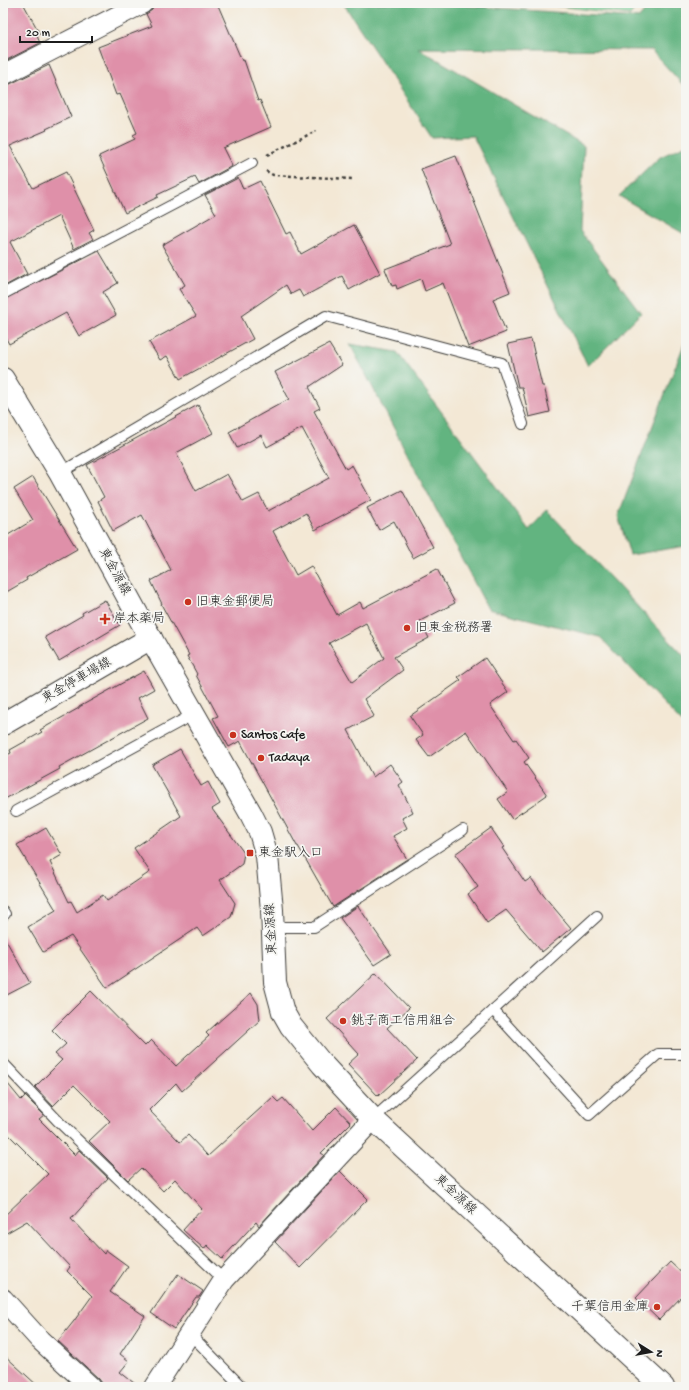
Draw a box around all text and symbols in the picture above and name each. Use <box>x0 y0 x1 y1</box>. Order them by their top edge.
scale bar <box>20 18 92 44</box>
text: 20 m <box>26 27 51 41</box>
street label: 東金源線 <box>95 546 134 599</box>
place label: 旧東金郵便局 <box>196 594 274 610</box>
marker: 旧東金郵便局 <box>183 597 193 607</box>
place label: 岸本薬局 <box>113 611 165 627</box>
marker: 岸本薬局 <box>100 614 110 624</box>
place label: 旧東金税務署 <box>415 620 493 636</box>
marker: 旧東金税務署 <box>402 623 412 633</box>
street label: 東金停車場線 <box>39 654 115 707</box>
place label: Santos Cafe <box>241 728 306 743</box>
marker: Santos Cafe <box>228 730 238 740</box>
place label: Tadaya <box>268 751 310 766</box>
marker: Tadaya <box>256 753 266 763</box>
place label: 東金駅入口 <box>258 846 323 861</box>
marker: 東金駅入口 <box>245 848 255 858</box>
street label: 東金源線 <box>263 902 281 955</box>
place label: 銚子商工信用組合 <box>351 1013 455 1029</box>
marker: 銚子商工信用組合 <box>338 1016 348 1026</box>
street label: 東金源線 <box>431 1172 480 1219</box>
place label: 千葉信用金庫 <box>571 1300 649 1315</box>
marker: 千葉信用金庫 <box>652 1302 662 1312</box>
north arrow <box>631 1332 671 1372</box>
text: N <box>652 1349 665 1358</box>

